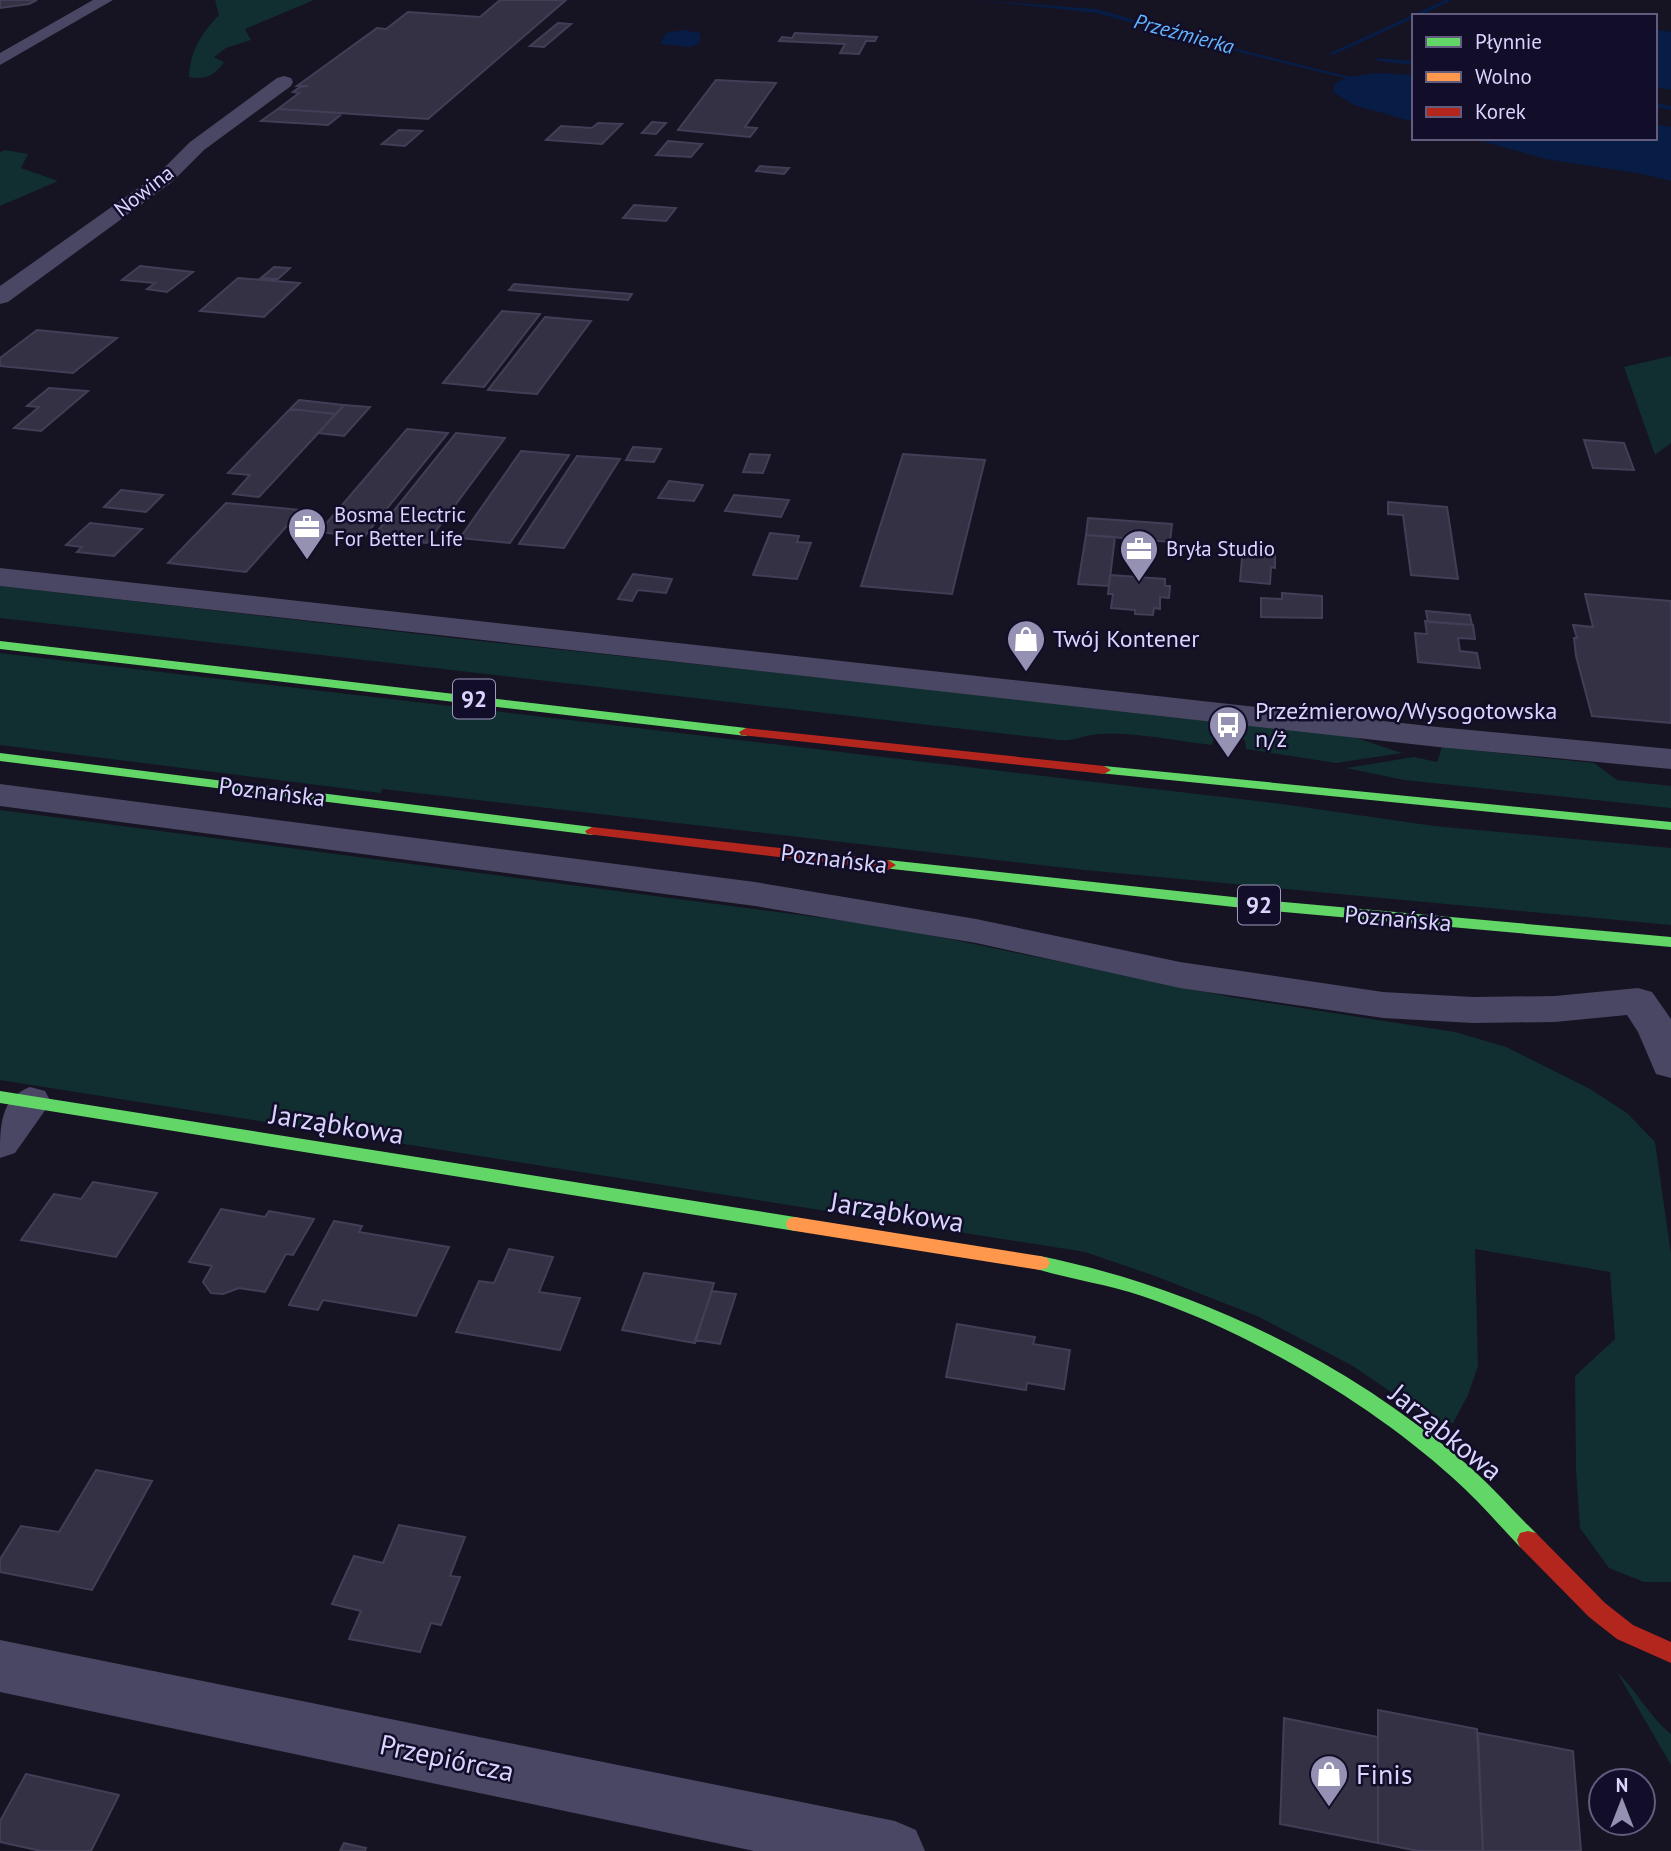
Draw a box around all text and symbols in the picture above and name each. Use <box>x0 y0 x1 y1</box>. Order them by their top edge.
water label: Przeźmierka <box>1131 7 1238 60</box>
legend <box>1412 14 1657 140</box>
text: Płynnie <box>1475 28 1542 55</box>
text: Wolno <box>1475 63 1532 90</box>
text: Korek <box>1475 98 1526 125</box>
street label: Nowina <box>109 159 179 222</box>
place label: Bosma Electric For Better Life <box>334 501 466 552</box>
office icon: Bosma Electric For Better Life <box>286 506 328 561</box>
office icon: Bryła Studio <box>1118 528 1160 583</box>
place label: Bryła Studio <box>1166 535 1275 562</box>
shop icon: Twój Kontener <box>1005 618 1047 673</box>
place label: Twój Kontener <box>1053 623 1199 654</box>
road number: 92 <box>453 680 495 719</box>
place label: Przeźmierowo/Wysogotowska n/ż <box>1255 695 1557 754</box>
bus stop icon: Przeźmierowo/Wysogotowska n/ż <box>1207 704 1249 759</box>
street label: Poznańska <box>217 770 327 813</box>
street label: Poznańska <box>779 837 889 880</box>
road number: 92 <box>1238 885 1280 924</box>
street label: Poznańska <box>1343 898 1453 939</box>
street label: Jarząbkowa <box>266 1094 407 1152</box>
street label: Jarząbkowa <box>826 1182 967 1240</box>
street label: Jarząbkowa <box>1381 1374 1511 1489</box>
street label: Przepiórcza <box>377 1725 518 1790</box>
shop icon: Finis <box>1308 1753 1350 1808</box>
place label: Finis <box>1356 1755 1413 1792</box>
north arrow <box>1587 1767 1657 1837</box>
text: N <box>1616 1773 1628 1797</box>

